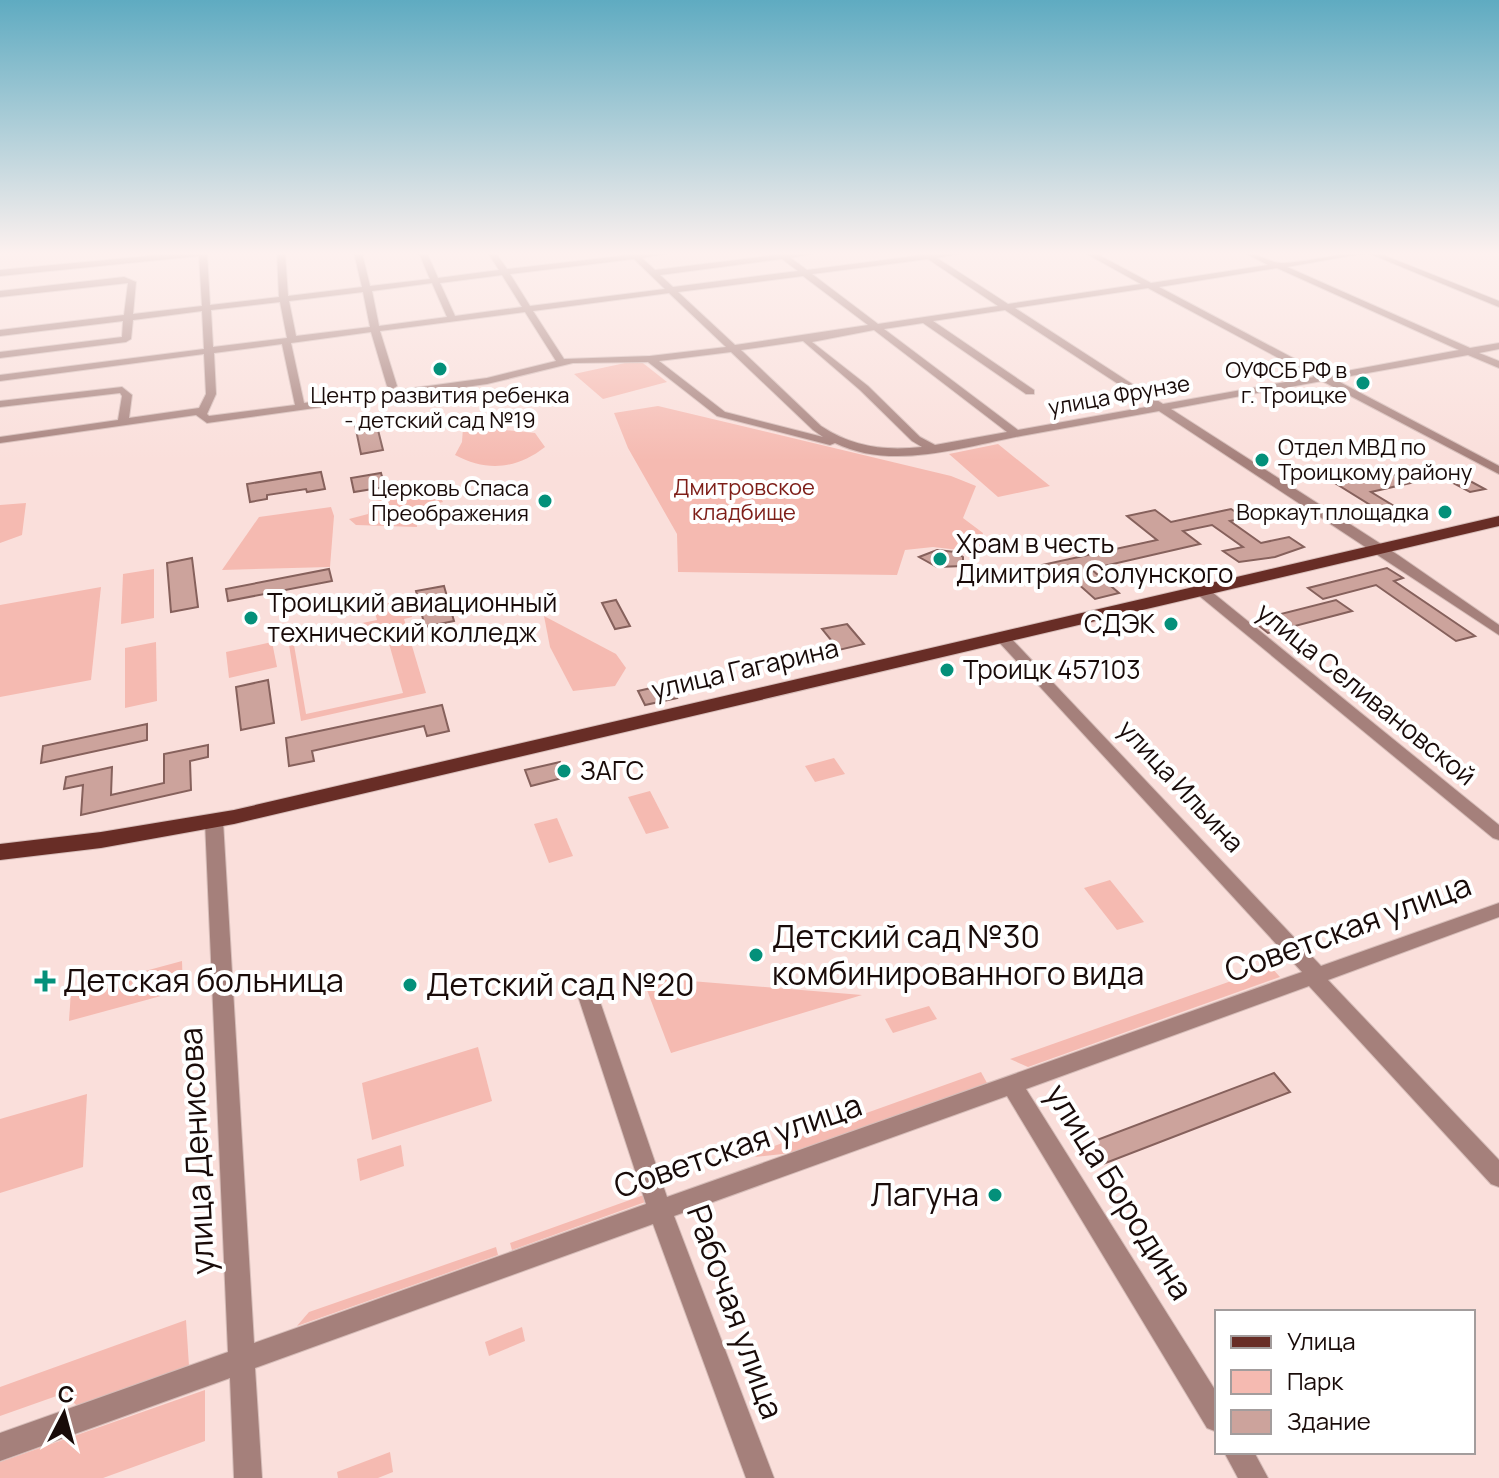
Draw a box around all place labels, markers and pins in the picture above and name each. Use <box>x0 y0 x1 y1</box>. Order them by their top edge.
place label: ОУФСБ РФ в г. Троицке <box>1225 355 1347 410</box>
marker: Центр развития ребенка - детский сад №19 <box>431 360 449 378</box>
marker: ОУФСБ РФ в г. Троицке <box>1354 374 1372 392</box>
place label: Центр развития ребенка - детский сад №19 <box>311 380 569 435</box>
place label: Отдел МВД по Троицкому району <box>1278 432 1473 487</box>
marker: Отдел МВД по Троицкому району <box>1253 451 1271 469</box>
place label: Церковь Спаса Преображения <box>371 473 529 528</box>
marker: Церковь Спаса Преображения <box>536 492 554 510</box>
place label: Воркаут площадка <box>1236 497 1429 527</box>
marker: Воркаут площадка <box>1436 503 1454 521</box>
place label: Храм в честь Димитрия Солунского <box>956 525 1233 591</box>
marker: Храм в честь Димитрия Солунского <box>931 550 949 568</box>
place label: Троицкий авиационный технический колледж <box>267 584 557 650</box>
place label: СДЭК <box>1084 605 1156 641</box>
marker: Троицкий авиационный технический колледж <box>242 609 260 627</box>
marker: СДЭК <box>1162 615 1180 633</box>
place label: Троицк 457103 <box>963 651 1141 687</box>
marker: Троицк 457103 <box>938 661 956 679</box>
place label: ЗАГС <box>580 752 644 788</box>
marker: ЗАГС <box>555 762 573 780</box>
place label: Детский сад №30 комбинированного вида <box>772 914 1144 995</box>
marker: Детский сад №30 комбинированного вида <box>747 946 765 964</box>
place label: Детская больница <box>63 958 344 1002</box>
place label: Детский сад №20 <box>426 962 694 1006</box>
marker: Детская больница <box>34 970 56 992</box>
marker: Детский сад №20 <box>401 976 419 994</box>
place label: Лагуна <box>871 1172 979 1216</box>
marker: Лагуна <box>986 1186 1004 1204</box>

